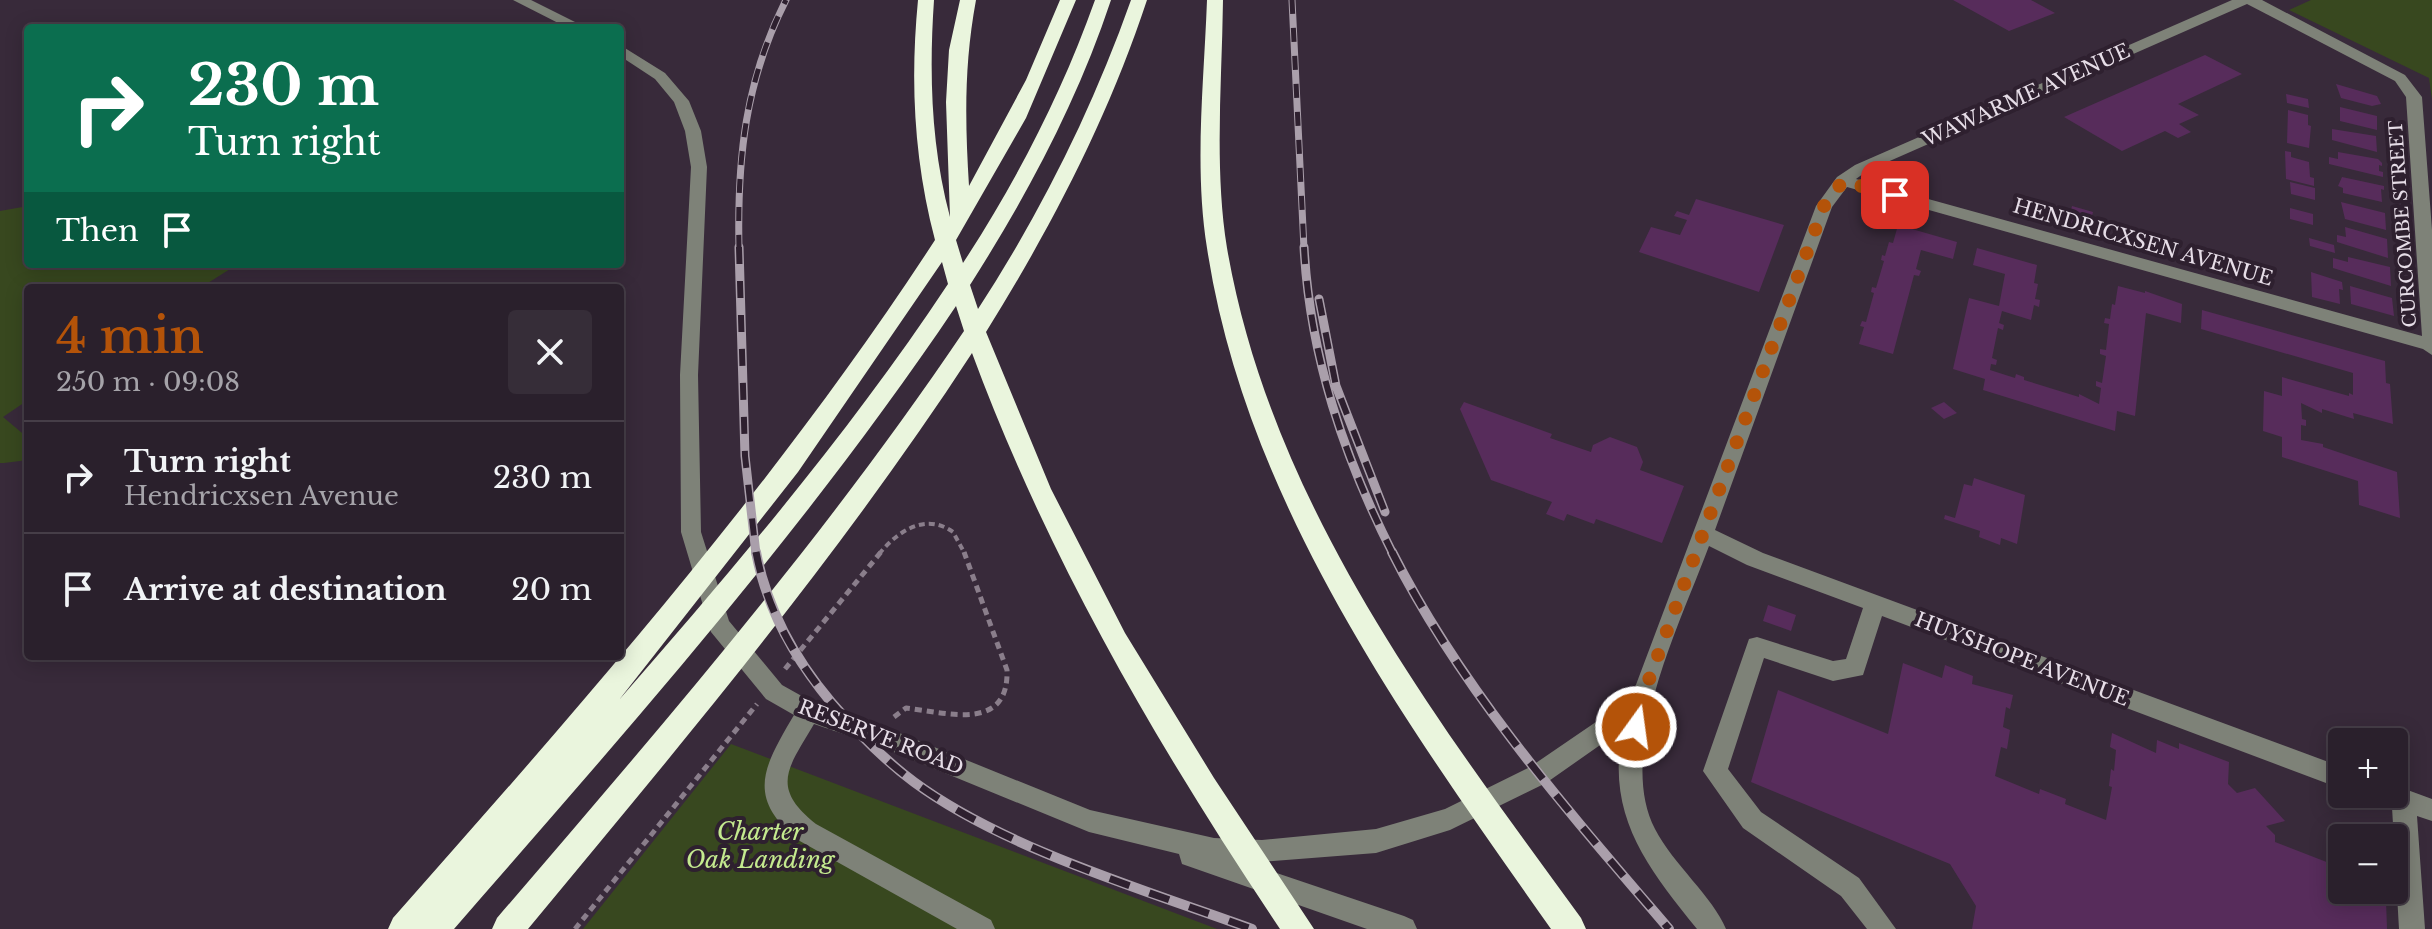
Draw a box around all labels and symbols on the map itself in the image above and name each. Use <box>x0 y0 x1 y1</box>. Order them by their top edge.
street label: WAWARME AVENUE <box>1918 38 2133 152</box>
street label: CURCOMBE STREET <box>2385 119 2421 328</box>
pin <box>1861 161 1929 229</box>
street label: HENDRICXSEN AVENUE <box>2010 193 2276 291</box>
street label: HUYSHOPE AVENUE <box>1912 607 2132 711</box>
position arrow <box>1594 685 1678 769</box>
street label: RESERVE ROAD <box>795 694 967 780</box>
park label: Charter Oak Landing <box>686 817 836 874</box>

